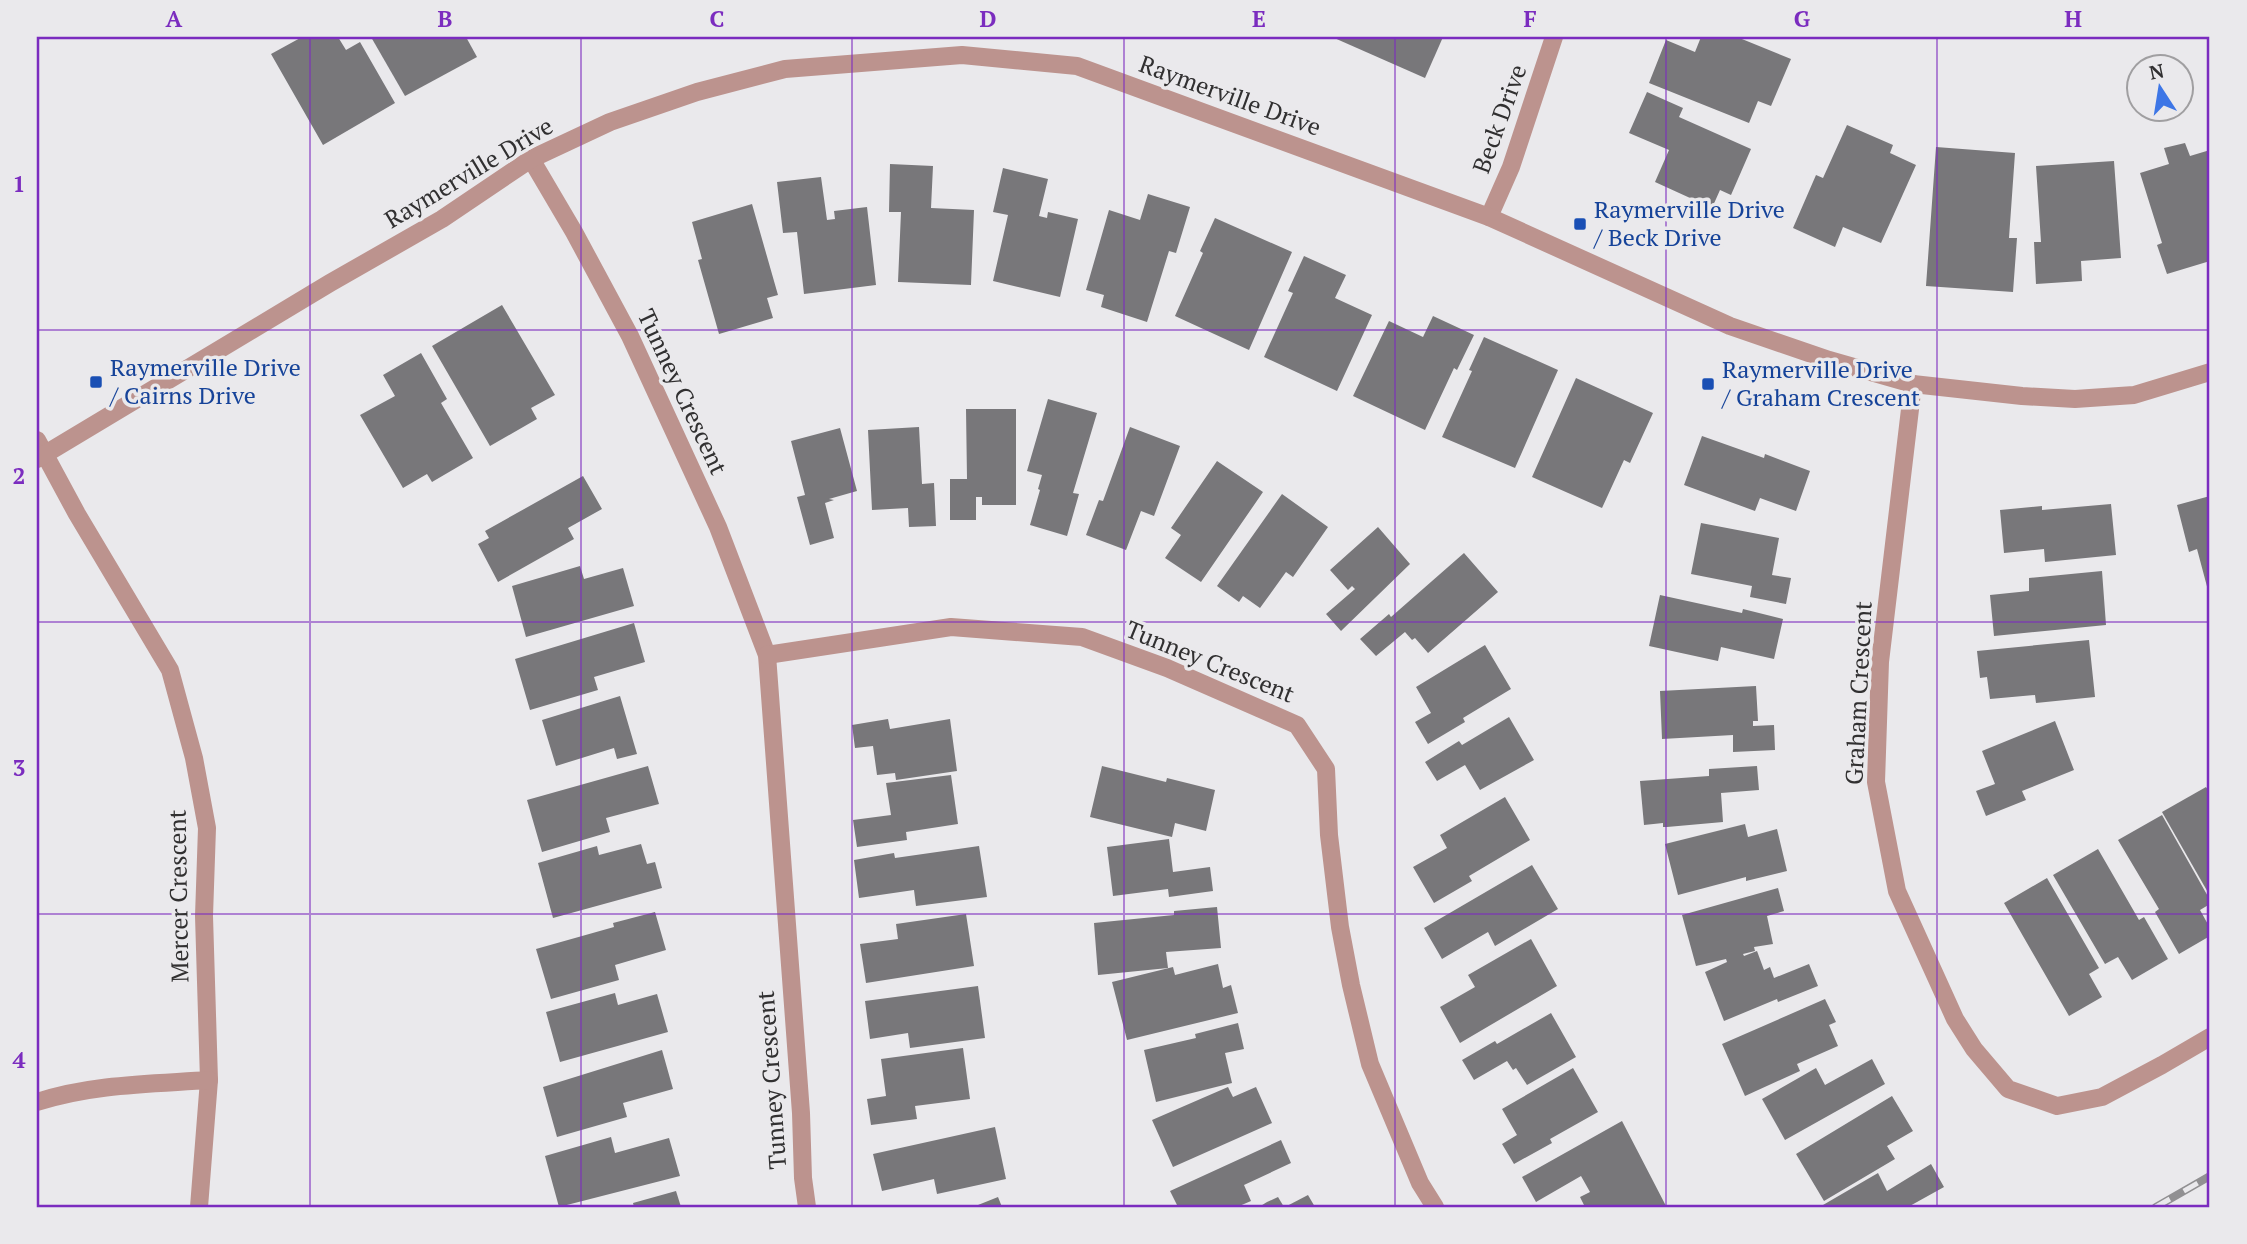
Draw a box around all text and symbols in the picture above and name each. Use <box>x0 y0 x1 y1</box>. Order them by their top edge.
text: A <box>166 3 183 34</box>
text: B <box>438 3 453 34</box>
text: C <box>710 3 725 34</box>
text: D <box>980 3 997 34</box>
text: E <box>1252 3 1266 34</box>
text: F <box>1523 3 1537 34</box>
text: G <box>1794 3 1811 34</box>
text: H <box>2064 3 2082 34</box>
street label: Raymerville Drive <box>1135 47 1326 143</box>
north arrow <box>2124 52 2194 122</box>
text: N <box>2147 57 2167 85</box>
street label: Beck Drive <box>1465 60 1534 177</box>
street label: Raymerville Drive <box>378 109 559 235</box>
text: 1 <box>13 168 26 199</box>
place label: Raymerville Drive / Beck Drive <box>1593 193 1785 253</box>
marker: Raymerville Drive / Beck Drive <box>1572 216 1588 232</box>
street label: Tunney Crescent <box>631 304 735 480</box>
place label: Raymerville Drive / Cairns Drive <box>109 351 301 411</box>
place label: Raymerville Drive / Graham Crescent <box>1721 353 1920 413</box>
marker: Raymerville Drive / Cairns Drive <box>88 374 104 390</box>
marker: Raymerville Drive / Graham Crescent <box>1700 376 1716 392</box>
text: 2 <box>13 460 26 491</box>
street label: Graham Crescent <box>1837 600 1879 786</box>
street label: Tunney Crescent <box>1121 613 1300 709</box>
text: 3 <box>13 752 26 783</box>
street label: Mercer Crescent <box>160 809 196 983</box>
street label: Tunney Crescent <box>749 990 793 1171</box>
text: 4 <box>13 1044 26 1075</box>

